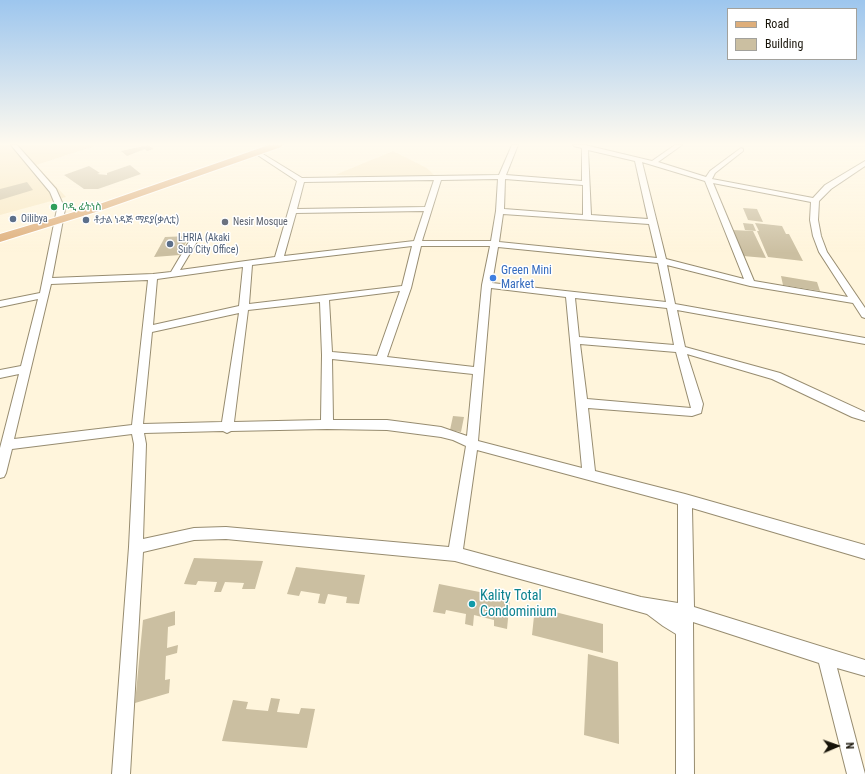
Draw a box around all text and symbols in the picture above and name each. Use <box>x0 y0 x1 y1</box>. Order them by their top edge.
legend <box>727 8 857 60</box>
text: Road <box>765 17 789 31</box>
text: Building <box>765 37 803 51</box>
place label: ቦዲ ፊትነስ <box>62 201 101 213</box>
marker: ቦዲ ፊትነስ <box>49 202 59 212</box>
place label: Oilibya <box>21 213 48 225</box>
marker: Oilibya <box>8 214 18 224</box>
place label: ቶታል ነዳጅ ማደያ(ቃሊቲ) <box>94 214 179 226</box>
marker: ቶታል ነዳጅ ማደያ(ቃሊቲ) <box>81 215 91 225</box>
place label: Nesir Mosque <box>233 216 288 228</box>
marker: Nesir Mosque <box>220 217 230 227</box>
place label: LHRIA (Akaki Sub City Office) <box>178 232 239 256</box>
marker: LHRIA (Akaki Sub City Office) <box>165 239 175 249</box>
place label: Green Mini Market <box>501 264 552 292</box>
marker: Green Mini Market <box>488 273 498 283</box>
place label: Kality Total Condominium <box>480 588 557 620</box>
marker: Kality Total Condominium <box>467 599 477 609</box>
north arrow <box>817 726 857 766</box>
text: N <box>843 742 856 749</box>

